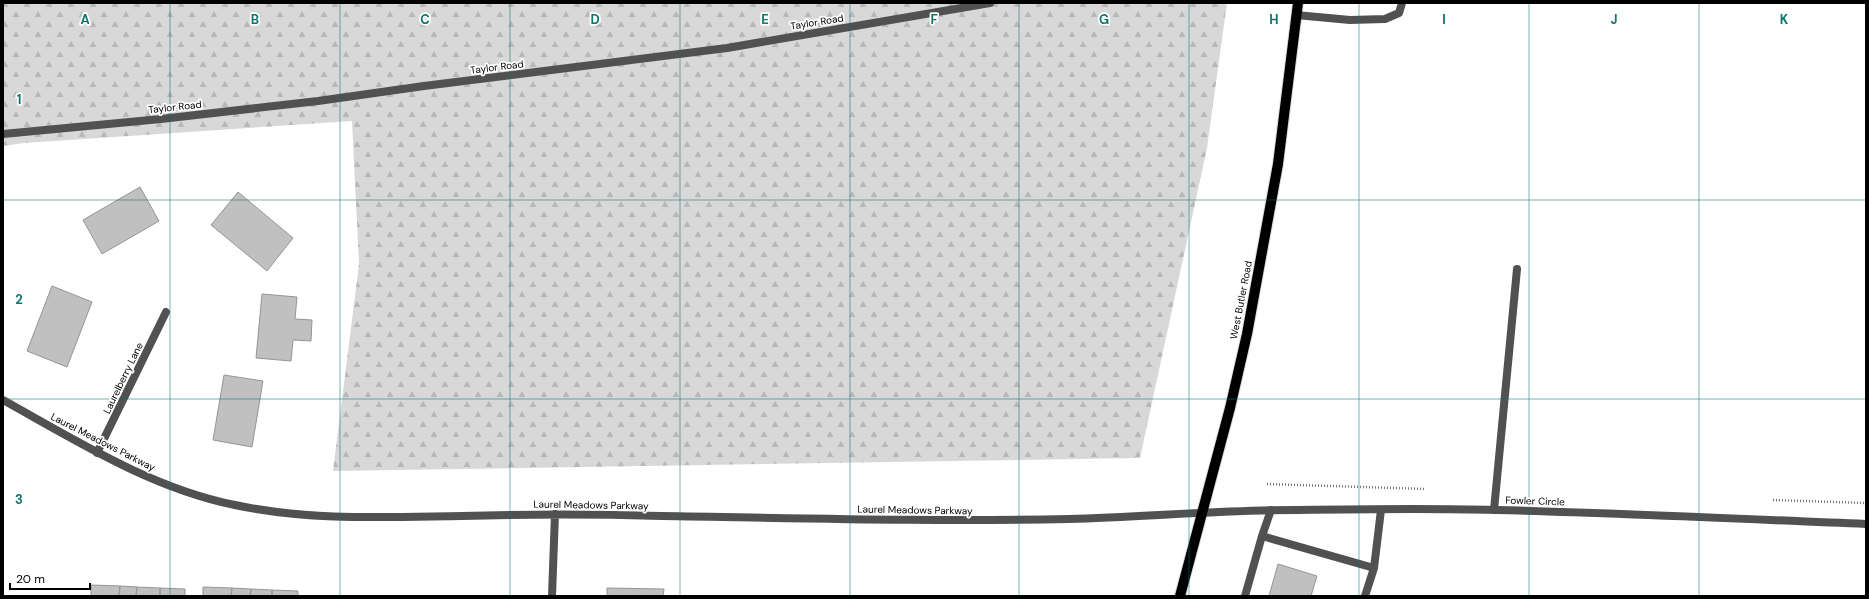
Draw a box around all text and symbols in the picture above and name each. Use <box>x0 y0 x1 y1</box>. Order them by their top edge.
text: A <box>80 11 90 28</box>
text: B <box>251 11 259 28</box>
text: C <box>420 11 430 28</box>
text: D <box>590 11 600 28</box>
text: E <box>761 11 769 28</box>
street label: Taylor Road <box>790 11 844 33</box>
text: F <box>930 11 938 28</box>
text: G <box>1099 11 1109 28</box>
text: H <box>1269 11 1279 28</box>
text: I <box>1442 11 1446 28</box>
text: J <box>1610 11 1618 28</box>
text: K <box>1780 11 1789 28</box>
street label: Taylor Road <box>470 57 524 77</box>
text: 1 <box>17 91 21 108</box>
street label: Taylor Road <box>148 98 202 116</box>
street label: West Butler Road <box>1227 260 1255 340</box>
text: 2 <box>15 291 23 308</box>
street label: Laurelberry Lane <box>100 340 146 416</box>
street label: Laurel Meadows Parkway <box>49 410 158 474</box>
text: 3 <box>15 491 23 508</box>
street label: Fowler Circle <box>1505 493 1565 509</box>
street label: Laurel Meadows Parkway <box>533 497 649 513</box>
street label: Laurel Meadows Parkway <box>857 502 973 518</box>
scale bar <box>10 565 90 591</box>
text: 20 m <box>16 571 45 587</box>

